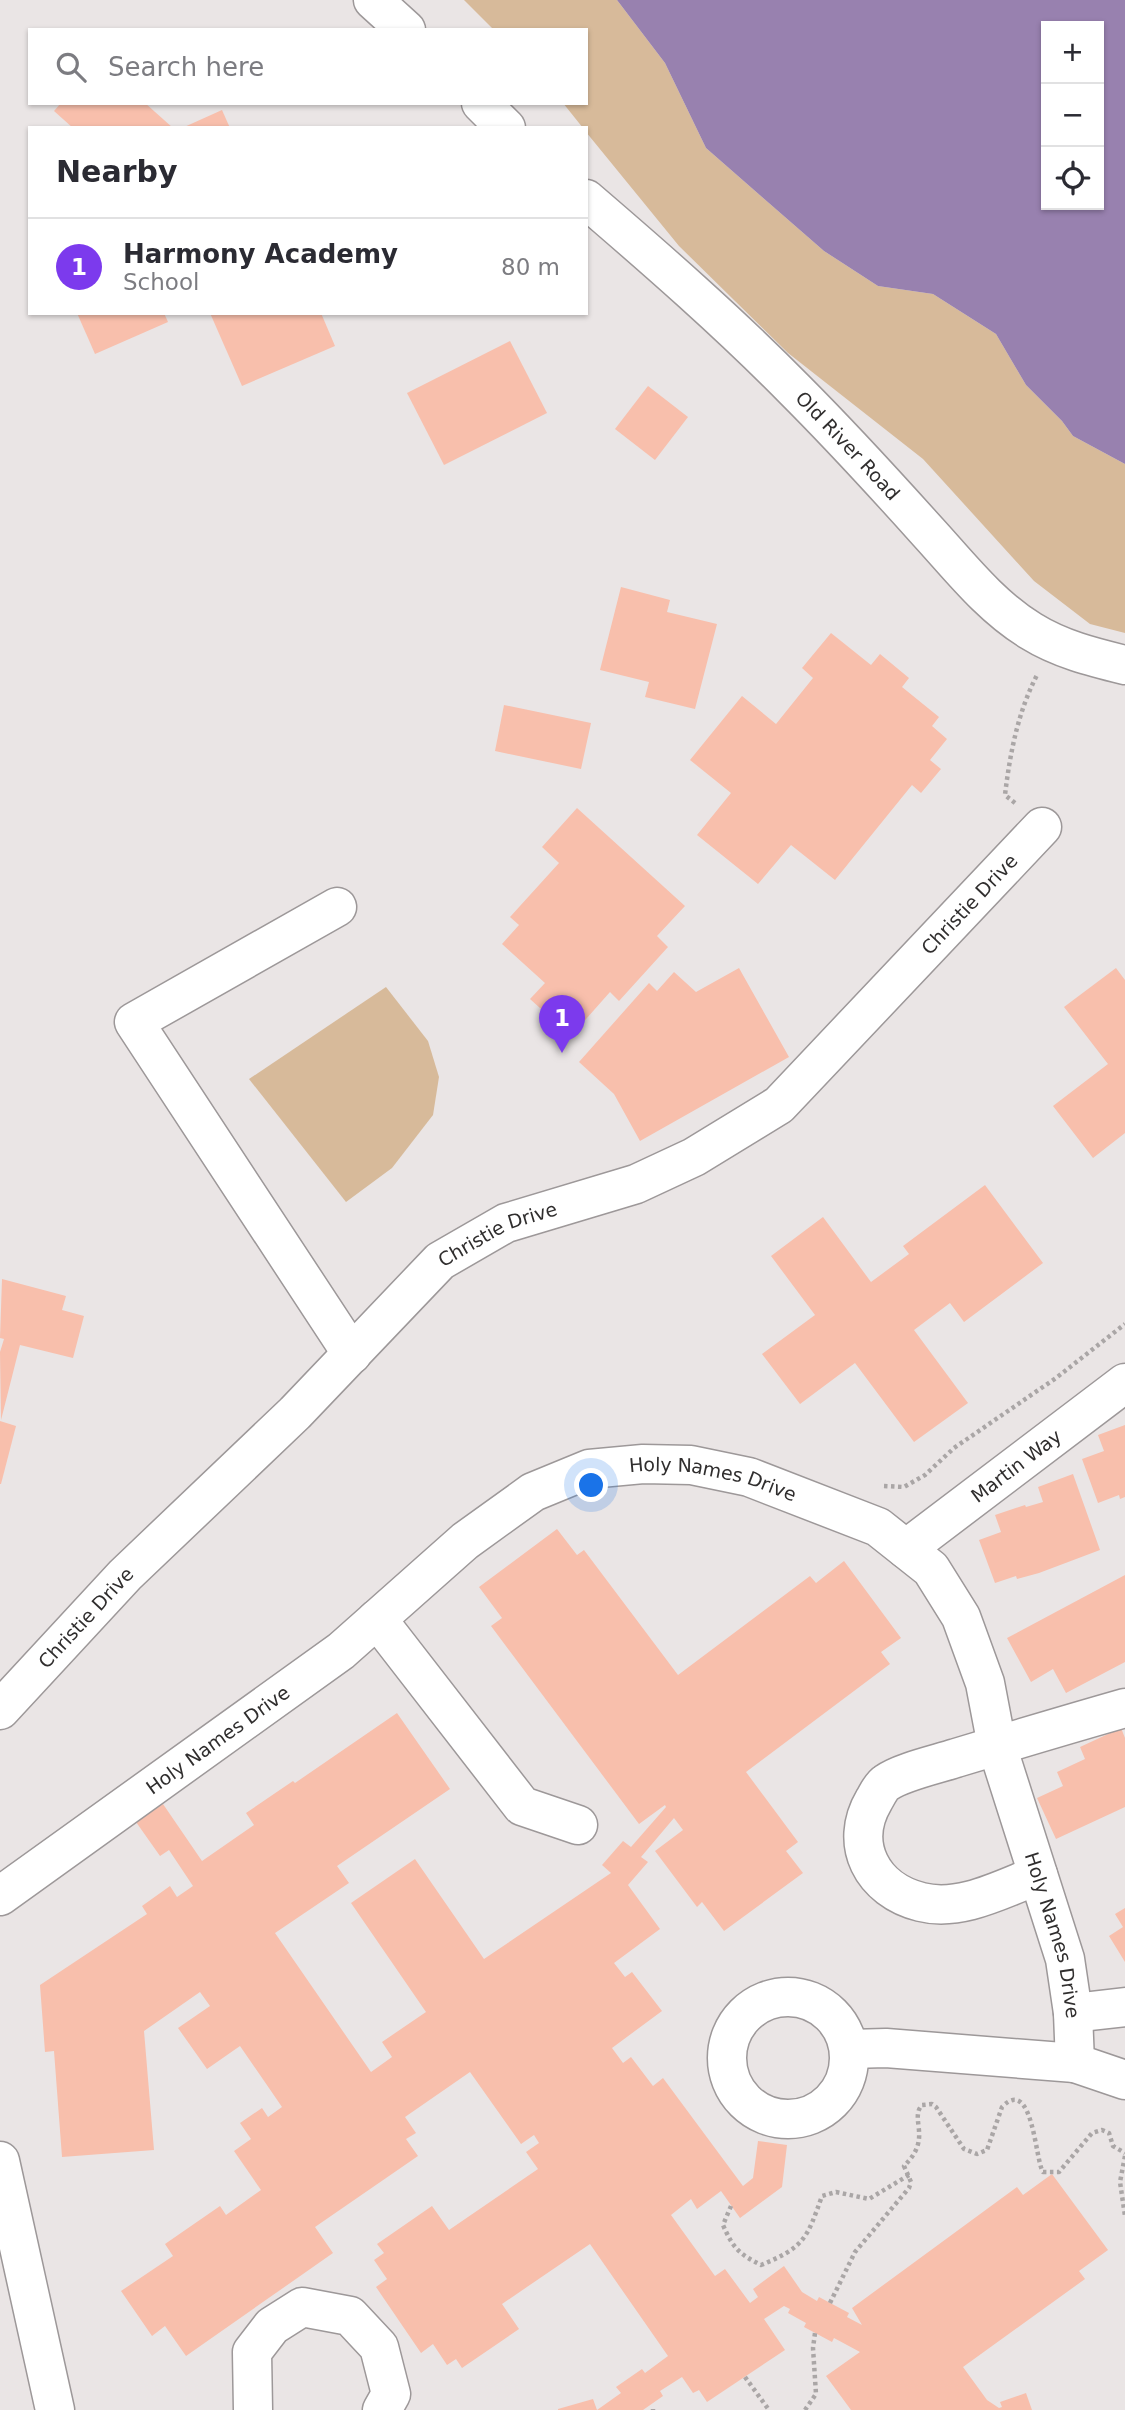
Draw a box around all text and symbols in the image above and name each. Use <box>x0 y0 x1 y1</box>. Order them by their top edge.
map controls <box>1041 21 1104 210</box>
button: + <box>1041 21 1104 84</box>
search box <box>28 28 588 105</box>
icon: search <box>52 48 90 86</box>
text: Search here <box>108 52 264 82</box>
button: − <box>1041 84 1104 147</box>
button: locate <box>1041 147 1104 210</box>
text: Nearby <box>56 154 178 189</box>
text: Harmony Academy <box>123 239 398 269</box>
text: 1 <box>71 254 87 280</box>
text: 80 m <box>501 254 560 280</box>
text: School <box>123 269 199 295</box>
street label: Old River Road <box>791 387 904 504</box>
street label: Christie Drive <box>917 849 1022 959</box>
pin: 1 <box>539 995 585 1053</box>
street label: Christie Drive <box>434 1197 560 1271</box>
street label: Martin Way <box>967 1424 1065 1507</box>
street label: Holy Names Drive <box>628 1453 800 1505</box>
your location <box>574 1468 608 1502</box>
street label: Christie Drive <box>34 1562 137 1673</box>
street label: Holy Names Drive <box>142 1681 294 1799</box>
street label: Holy Names Drive <box>1021 1849 1085 2020</box>

